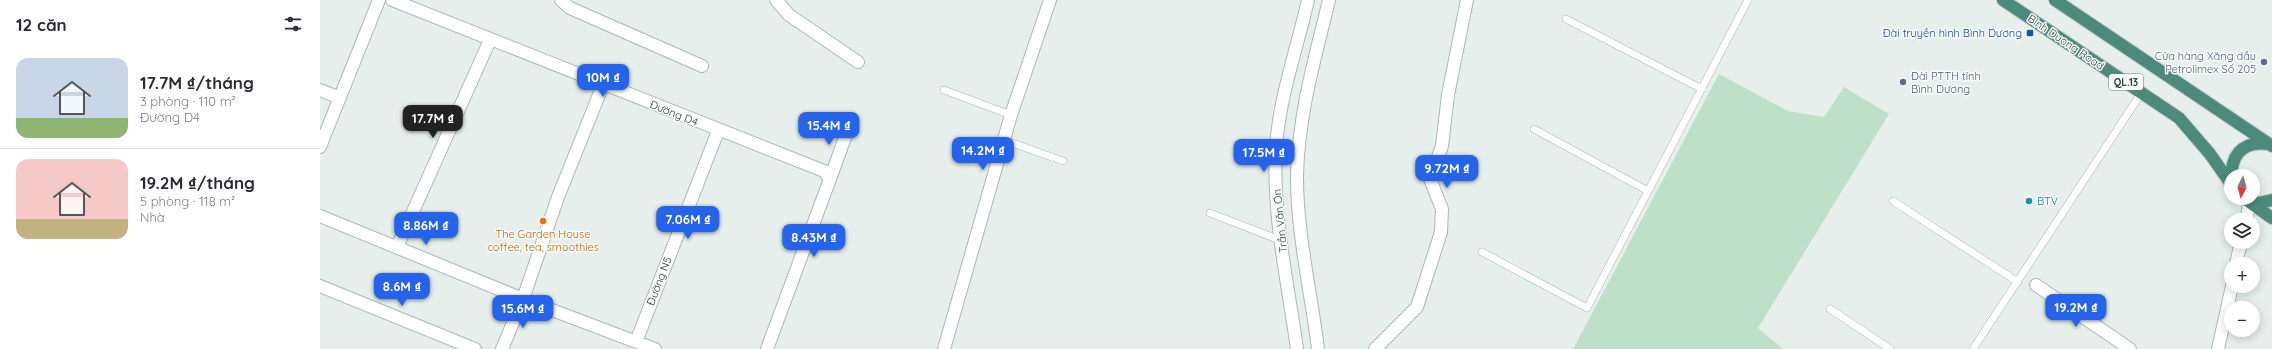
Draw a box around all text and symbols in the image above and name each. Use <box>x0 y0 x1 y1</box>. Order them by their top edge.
street label: Binh Duong Road <box>2025 11 2107 73</box>
icon: filters <box>282 13 304 35</box>
text: 12 căn <box>16 14 67 35</box>
place label: Đài truyền hình Bình Dương <box>1883 26 2022 40</box>
marker: Đài truyền hình Bình Dương <box>2025 28 2035 38</box>
place label: Cửa hàng Xăng dầu Petrolimex Số 205 <box>2155 49 2256 76</box>
marker: Cửa hàng Xăng dầu Petrolimex Số 205 <box>2259 57 2269 67</box>
pin: 10M ₫ <box>575 64 631 98</box>
text: 10M ₫ <box>586 69 620 85</box>
place label: Đài PTTH tỉnh Bình Dương <box>1911 69 1981 96</box>
text: 17.7M ₫/tháng <box>140 72 254 93</box>
icon: home <box>48 74 96 122</box>
road number: QL.13 <box>2109 74 2143 90</box>
marker: Đài PTTH tỉnh Bình Dương <box>1898 77 1908 87</box>
text: 3 phòng · 110 m² <box>140 93 236 109</box>
street label: Đường D4 <box>648 97 700 129</box>
pin: 17.7M ₫ <box>396 105 470 139</box>
text: Đường D4 <box>140 109 200 125</box>
text: 17.7M ₫ <box>412 110 454 126</box>
pin: 15.4M ₫ <box>792 112 866 146</box>
text: 15.4M ₫ <box>807 117 851 133</box>
pin: 14.2M ₫ <box>946 137 1020 171</box>
pin: 17.5M ₫ <box>1227 139 1301 173</box>
text: 14.2M ₫ <box>961 142 1005 158</box>
text: 17.5M ₫ <box>1243 144 1285 160</box>
pin: 9.72M ₫ <box>1410 155 1484 189</box>
text: 9.72M ₫ <box>1424 160 1470 176</box>
north arrow <box>2224 169 2260 205</box>
map controls <box>2224 169 2260 337</box>
text: 19.2M ₫/tháng <box>140 172 255 193</box>
icon: home <box>48 175 96 223</box>
street label: Trần Văn Ơn <box>1270 188 1290 254</box>
text: 5 phòng · 118 m² <box>140 193 235 209</box>
place label: BTV <box>2037 194 2058 208</box>
marker: BTV <box>2024 196 2034 206</box>
pin: 7.06M ₫ <box>651 206 725 240</box>
text: Nhà <box>140 209 165 225</box>
text: 7.06M ₫ <box>665 211 711 227</box>
pin: 8.86M ₫ <box>389 212 463 246</box>
button: layers <box>2224 213 2260 249</box>
marker: The Garden House coffee, tea, smoothies <box>538 216 548 226</box>
text: 8.86M ₫ <box>403 217 449 233</box>
pin: 8.43M ₫ <box>777 224 851 258</box>
place label: The Garden House coffee, tea, smoothies <box>487 227 599 254</box>
text: 8.43M ₫ <box>791 229 837 245</box>
street label: Đường N5 <box>643 255 675 307</box>
button: + <box>2224 257 2260 293</box>
pin: 8.6M ₫ <box>369 273 435 307</box>
text: 8.6M ₫ <box>383 278 421 294</box>
pin: 19.2M ₫ <box>2039 294 2113 328</box>
pin: 15.6M ₫ <box>486 295 560 329</box>
text: 19.2M ₫ <box>2054 299 2098 315</box>
text: 15.6M ₫ <box>501 300 545 316</box>
button: − <box>2224 301 2260 337</box>

